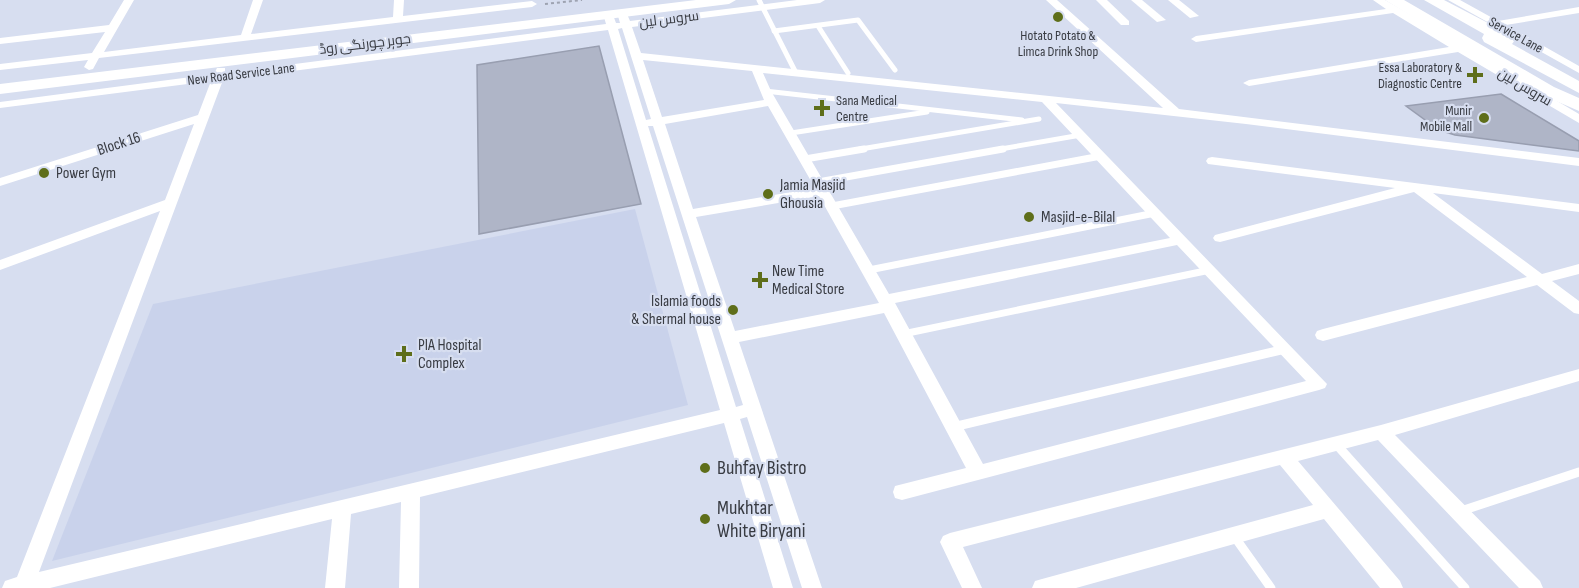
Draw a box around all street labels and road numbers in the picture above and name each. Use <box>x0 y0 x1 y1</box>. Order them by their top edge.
street label: سروس لین <box>638 7 700 31</box>
street label: Service Lane <box>1486 13 1546 57</box>
street label: جوہر چورنگی روڈ <box>318 30 412 59</box>
street label: New Road Service Lane <box>187 59 295 89</box>
street label: سروس لین <box>1495 64 1555 110</box>
street label: Block 16 <box>95 128 143 160</box>

